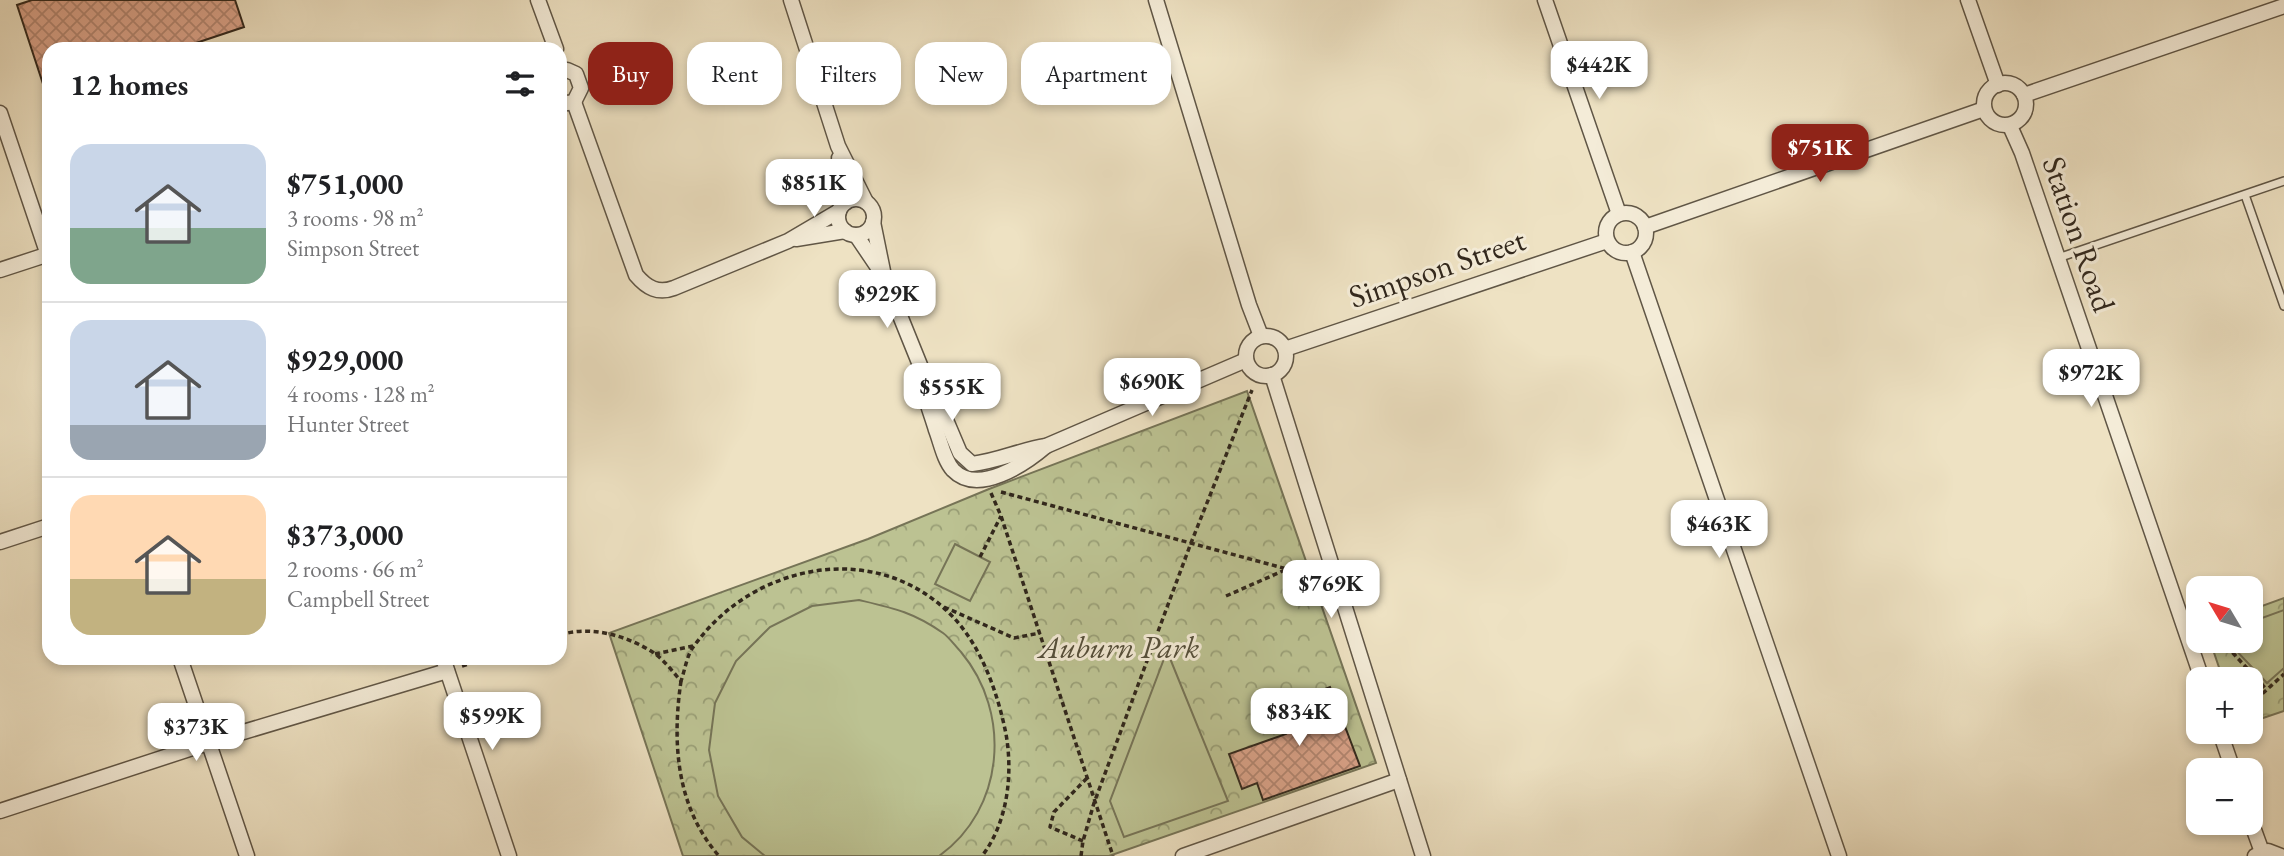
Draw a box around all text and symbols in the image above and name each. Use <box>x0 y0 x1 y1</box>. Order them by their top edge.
chip: Buy <box>588 42 673 105</box>
chip: Rent <box>687 42 782 105</box>
chip: Filters <box>796 42 901 105</box>
chip: New <box>915 42 1007 105</box>
chip: Apartment <box>1021 42 1171 105</box>
pin: $442K <box>1550 42 1648 101</box>
text: $442K <box>1567 49 1631 79</box>
text: 12 homes <box>70 65 188 104</box>
icon: filters <box>501 65 539 103</box>
pin: $751K <box>1771 124 1869 184</box>
text: $751K <box>1788 132 1852 162</box>
street label: Station Road <box>2033 151 2125 318</box>
pin: $851K <box>765 160 863 219</box>
text: $751,000 <box>287 164 403 203</box>
text: $851K <box>782 167 846 197</box>
icon: home <box>126 172 210 256</box>
text: 3 rooms · 98 m² <box>287 203 424 233</box>
street label: Simpson Street <box>1343 218 1531 318</box>
text: Simpson Street <box>287 233 419 263</box>
pin: $929K <box>838 270 936 330</box>
text: $929K <box>855 278 919 308</box>
text: $929,000 <box>287 340 403 379</box>
icon: home <box>126 348 210 432</box>
pin: $972K <box>2042 350 2140 409</box>
text: $972K <box>2059 357 2123 387</box>
pin: $690K <box>1103 358 1201 418</box>
pin: $555K <box>903 364 1001 423</box>
text: $690K <box>1120 366 1184 396</box>
text: $555K <box>920 371 984 401</box>
text: 4 rooms · 128 m² <box>287 379 435 409</box>
text: Hunter Street <box>287 409 409 439</box>
pin: $463K <box>1670 500 1768 560</box>
text: $463K <box>1687 508 1751 538</box>
text: $373,000 <box>287 515 403 554</box>
icon: home <box>126 523 210 607</box>
text: 2 rooms · 66 m² <box>287 554 424 584</box>
pin: $769K <box>1282 560 1380 620</box>
text: $769K <box>1299 568 1363 598</box>
north arrow <box>2186 576 2263 653</box>
map controls <box>2186 576 2263 835</box>
text: Campbell Street <box>287 584 429 614</box>
park label: Auburn Park <box>1037 626 1200 668</box>
button: + <box>2186 667 2263 744</box>
pin: $834K <box>1250 688 1348 748</box>
pin: $599K <box>443 692 541 752</box>
text: $834K <box>1267 696 1331 726</box>
text: $599K <box>460 700 524 730</box>
pin: $373K <box>147 704 245 763</box>
text: $373K <box>164 711 228 741</box>
button: − <box>2186 758 2263 835</box>

